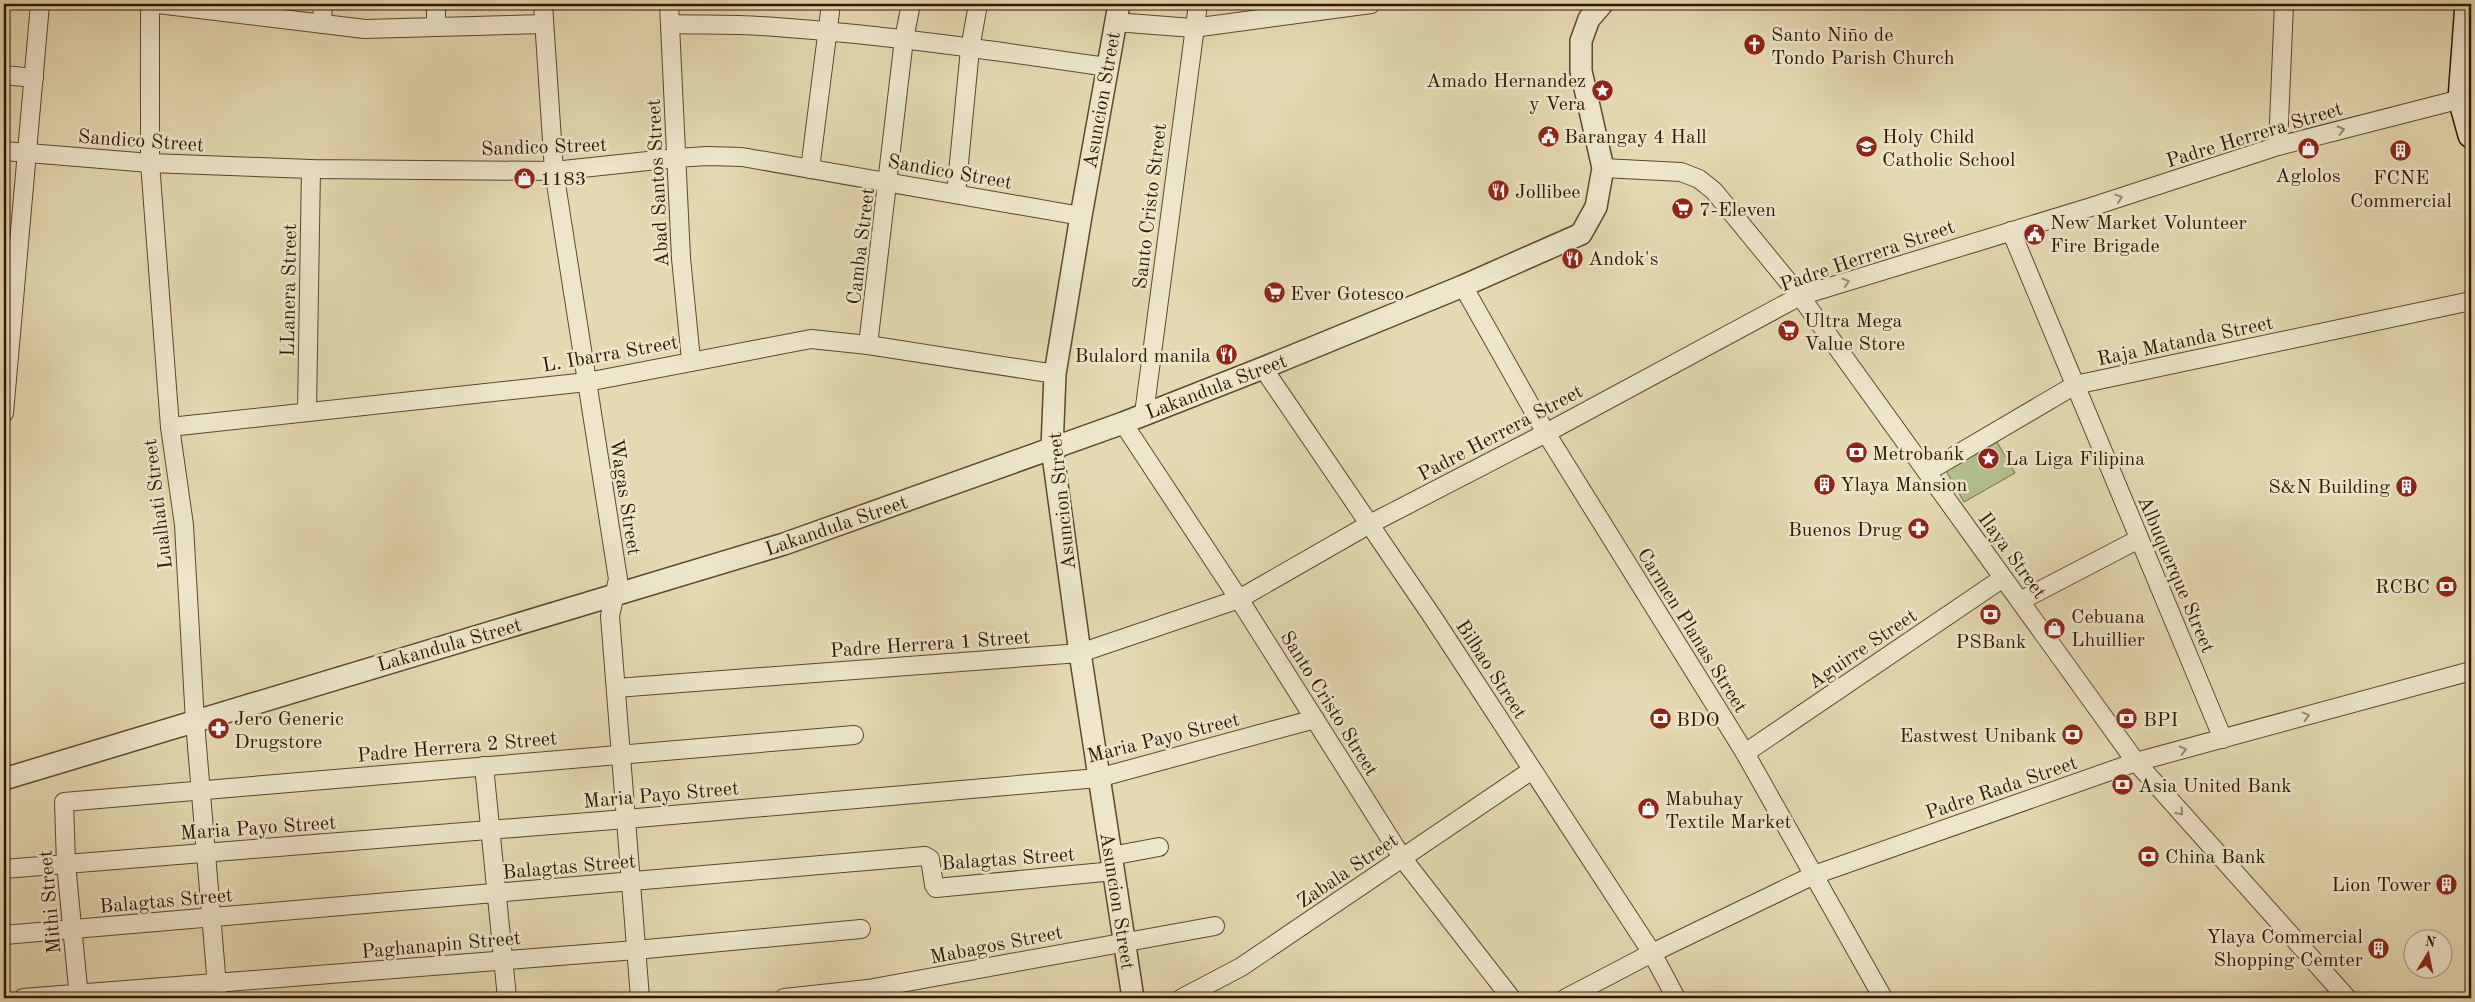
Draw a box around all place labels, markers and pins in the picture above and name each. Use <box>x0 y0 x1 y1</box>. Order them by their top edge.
place label: Santo Niño de Tondo Parish Church <box>1771 26 1955 69</box>
church icon: Santo Niño de Tondo Parish Church <box>1743 33 1767 57</box>
place label: Amado Hernandez y Vera <box>1426 72 1586 115</box>
place icon: Amado Hernandez y Vera <box>1590 79 1614 103</box>
public building icon: Barangay 4 Hall <box>1536 124 1560 148</box>
place label: Barangay 4 Hall <box>1564 128 1707 148</box>
place label: Holy Child Catholic School <box>1882 128 2015 171</box>
school or university icon: Holy Child Catholic School <box>1854 135 1878 159</box>
shop icon: Aglolos <box>2296 137 2320 161</box>
building icon: FCNE Commercial <box>2389 139 2413 163</box>
shop icon: 1183 <box>512 166 536 190</box>
place label: Aglolos <box>2275 167 2341 187</box>
place label: FCNE Commercial <box>2350 169 2452 212</box>
place label: 1183 <box>540 170 586 190</box>
restaurant icon: Jollibee <box>1487 179 1511 203</box>
place label: Jollibee <box>1515 183 1581 203</box>
supermarket icon: 7-Eleven <box>1671 197 1695 221</box>
place label: 7-Eleven <box>1699 201 1776 221</box>
place label: New Market Volunteer Fire Brigade <box>2050 214 2247 257</box>
public building icon: New Market Volunteer Fire Brigade <box>2022 222 2046 246</box>
restaurant icon: Andok's <box>1560 246 1584 270</box>
place label: Andok's <box>1588 250 1658 270</box>
supermarket icon: Ever Gotesco <box>1262 281 1286 305</box>
place label: Ever Gotesco <box>1290 285 1404 305</box>
place label: Ultra Mega Value Store <box>1804 312 1905 355</box>
supermarket icon: Ultra Mega Value Store <box>1776 319 1800 343</box>
restaurant icon: Bulalord manila <box>1215 343 1239 367</box>
place label: Bulalord manila <box>1074 347 1211 367</box>
bank icon: Metrobank <box>1844 441 1868 465</box>
place label: Metrobank <box>1872 445 1964 465</box>
place icon: La Liga Filipina <box>1977 446 2001 470</box>
place label: La Liga Filipina <box>2005 450 2145 470</box>
building icon: Ylaya Mansion <box>1812 472 1836 496</box>
building icon: S&N Building <box>2394 474 2418 498</box>
place label: Ylaya Mansion <box>1840 476 1967 496</box>
place label: S&N Building <box>2268 478 2390 498</box>
pharmacy icon: Buenos Drug <box>1906 517 1930 541</box>
place label: Buenos Drug <box>1788 521 1902 541</box>
bank icon: RCBC <box>2434 574 2458 598</box>
place label: RCBC <box>2375 578 2430 598</box>
bank icon: PSBank <box>1979 603 2003 627</box>
place label: Cebuana Lhuillier <box>2071 608 2145 651</box>
shop icon: Cebuana Lhuillier <box>2043 616 2067 640</box>
place label: PSBank <box>1956 633 2026 653</box>
bank icon: BDO <box>1648 707 1672 731</box>
bank icon: BPI <box>2115 707 2139 731</box>
place label: Jero Generic Drugstore <box>234 710 344 753</box>
place label: BDO <box>1676 711 1719 731</box>
place label: BPI <box>2143 711 2178 731</box>
pharmacy icon: Jero Generic Drugstore <box>206 717 230 741</box>
bank icon: Eastwest Unibank <box>2061 723 2085 747</box>
place label: Eastwest Unibank <box>1899 727 2057 747</box>
bank icon: Asia United Bank <box>2110 773 2134 797</box>
place label: Asia United Bank <box>2138 777 2292 797</box>
place label: Mabuhay Textile Market <box>1665 790 1792 833</box>
shop icon: Mabuhay Textile Market <box>1637 797 1661 821</box>
bank icon: China Bank <box>2137 844 2161 868</box>
place label: China Bank <box>2165 848 2266 868</box>
building icon: Lion Tower <box>2435 872 2459 896</box>
place label: Lion Tower <box>2331 876 2431 896</box>
place label: Ylaya Commercial Shopping Cemter <box>2206 928 2363 971</box>
building icon: Ylaya Commercial Shopping Cemter <box>2367 936 2391 960</box>

